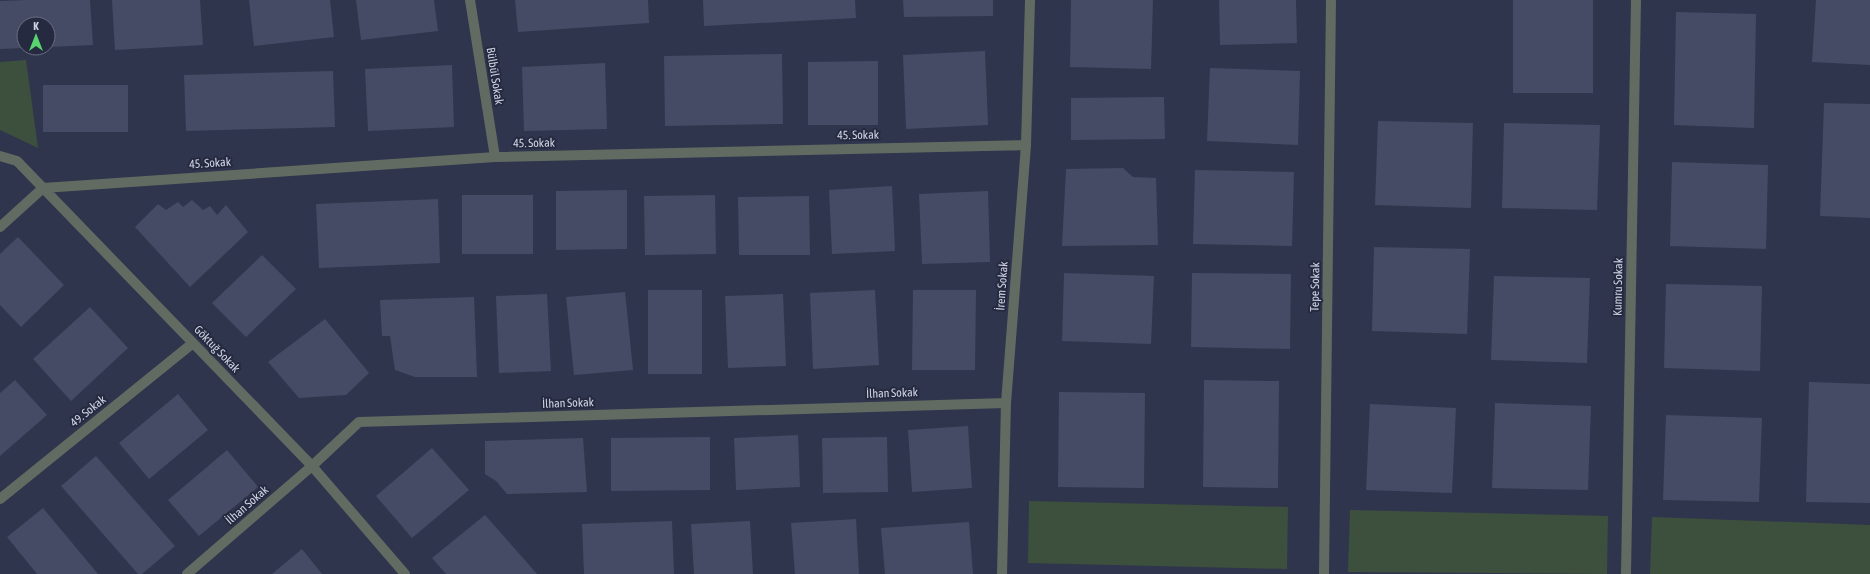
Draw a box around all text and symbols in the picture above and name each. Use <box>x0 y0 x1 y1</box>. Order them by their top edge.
north arrow <box>16 16 56 56</box>
text: K <box>33 20 39 32</box>
street label: Bülbül Sokak <box>484 46 507 106</box>
street label: 45. Sokak <box>837 128 880 142</box>
street label: 45. Sokak <box>513 136 556 150</box>
street label: 45. Sokak <box>189 155 232 171</box>
street label: Kumru Sokak <box>1610 257 1626 316</box>
street label: İrem Sokak <box>993 260 1011 311</box>
street label: Tepe Sokak <box>1308 261 1322 312</box>
street label: Göktuğ Sokak <box>191 322 243 376</box>
street label: İlhan Sokak <box>866 385 919 401</box>
street label: 49. Sokak <box>67 392 109 430</box>
street label: İlhan Sokak <box>542 395 595 411</box>
street label: İlhan Sokak <box>223 482 272 527</box>

